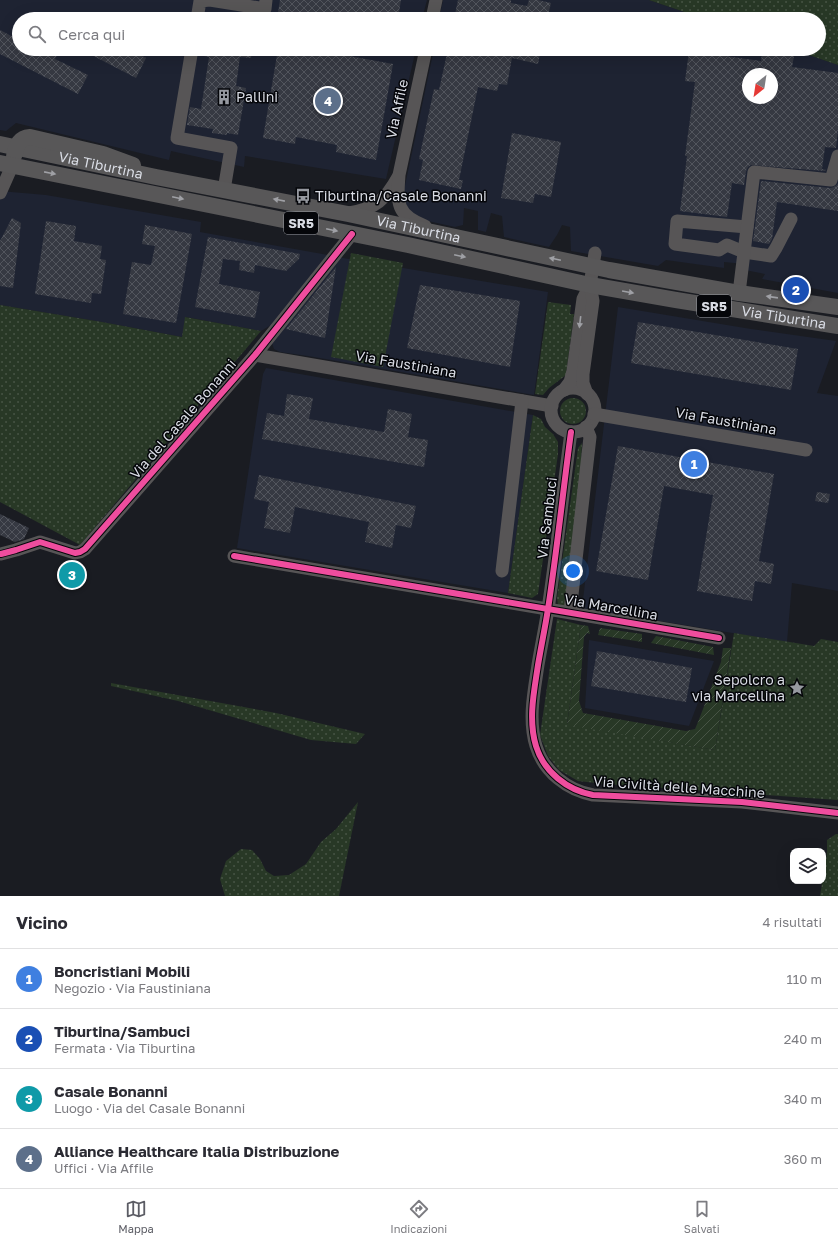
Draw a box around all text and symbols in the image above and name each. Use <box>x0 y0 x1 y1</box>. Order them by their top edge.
search box <box>12 12 826 56</box>
icon: search <box>26 23 48 45</box>
text: Cerca qui <box>58 25 125 43</box>
north arrow <box>742 68 778 104</box>
street label: Via Affile <box>382 78 411 140</box>
pin: 4 <box>315 86 341 116</box>
building icon: Pallini <box>215 88 233 106</box>
place label: Pallini <box>236 88 278 105</box>
street label: Via Tiburtina <box>57 148 145 182</box>
one-way arrow <box>44 170 56 176</box>
bus stop icon: Tiburtina/Casale Bonanni <box>294 187 312 205</box>
place label: Tiburtina/Casale Bonanni <box>315 187 487 204</box>
one-way arrow <box>171 195 184 201</box>
one-way arrow <box>273 197 285 203</box>
street label: Via Tiburtina <box>375 211 462 246</box>
road number: SR5 <box>284 212 318 234</box>
one-way arrow <box>326 227 339 233</box>
one-way arrow <box>453 254 466 260</box>
one-way arrow <box>548 255 561 261</box>
pin: 2 <box>783 275 809 305</box>
one-way arrow <box>622 289 634 295</box>
one-way arrow <box>766 294 778 300</box>
road number: SR5 <box>697 295 731 317</box>
street label: Via Tiburtina <box>740 302 828 332</box>
one-way arrow <box>577 316 583 328</box>
street label: Via Faustiniana <box>354 346 458 381</box>
street label: Via del Casale Bonanni <box>126 355 239 482</box>
street label: Via Faustiniana <box>674 403 778 438</box>
pin: 1 <box>681 449 707 479</box>
street label: Via Sambuci <box>533 476 560 560</box>
pin: 3 <box>59 560 85 590</box>
your location <box>563 561 583 581</box>
street label: Via Marcellina <box>563 590 659 623</box>
place label: Sepolcro a via Marcellina <box>692 671 785 704</box>
place icon: Sepolcro a via Marcellina <box>788 679 806 697</box>
street label: Via Civiltà delle Macchine <box>593 772 765 801</box>
map controls <box>790 848 826 884</box>
button: layers <box>790 848 826 884</box>
text: Vicino <box>16 912 68 933</box>
text: 4 risultati <box>763 914 822 930</box>
text: Boncristiani Mobili <box>54 962 190 980</box>
text: 1 <box>26 971 32 987</box>
text: 110 m <box>787 971 822 987</box>
text: Negozio · Via Faustiniana <box>54 980 211 996</box>
text: Tiburtina/Sambuci <box>54 1022 190 1040</box>
text: 2 <box>25 1031 33 1047</box>
text: 240 m <box>784 1031 822 1047</box>
text: Fermata · Via Tiburtina <box>54 1040 195 1056</box>
text: Casale Bonanni <box>54 1082 168 1100</box>
text: 3 <box>25 1091 33 1107</box>
text: 340 m <box>784 1091 822 1107</box>
text: Luogo · Via del Casale Bonanni <box>54 1100 245 1116</box>
text: Alliance Healthcare Italia Distribuzione <box>54 1142 339 1160</box>
text: 4 <box>25 1151 33 1167</box>
text: 360 m <box>784 1151 822 1167</box>
text: Uffici · Via Affile <box>54 1160 153 1176</box>
tab: Mappa <box>118 1198 154 1235</box>
tab: Indicazioni <box>390 1198 447 1235</box>
tab: Salvati <box>684 1198 720 1235</box>

